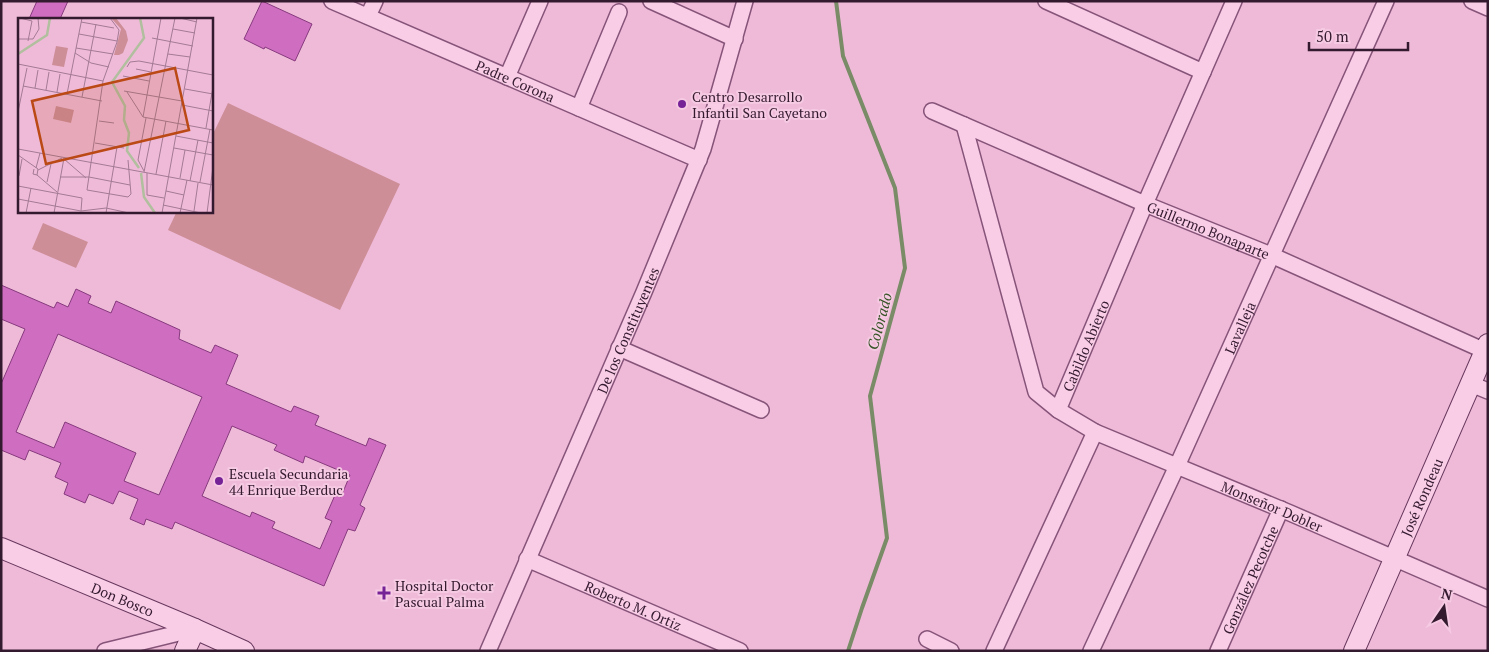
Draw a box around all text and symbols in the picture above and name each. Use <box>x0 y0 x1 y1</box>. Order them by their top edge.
inset map <box>18 18 212 212</box>
scale bar <box>1309 20 1408 52</box>
text: 50 m <box>1316 26 1349 46</box>
street label: Padre Corona <box>473 55 558 106</box>
place label: Centro Desarrollo Infantil San Cayetano <box>692 87 827 122</box>
marker: Centro Desarrollo Infantil San Cayetano <box>676 98 688 110</box>
street label: Guillermo Bonaparte <box>1145 196 1273 263</box>
street label: De los Constituyentes <box>592 264 663 396</box>
water label: Colorado <box>862 290 896 352</box>
street label: Cabildo Abierto <box>1057 297 1113 394</box>
street label: Lavalleja <box>1219 298 1259 357</box>
street label: José Rondeau <box>1396 455 1447 539</box>
place label: Escuela Secundaria 44 Enrique Berduc <box>229 464 348 499</box>
marker: Escuela Secundaria 44 Enrique Berduc <box>213 475 225 487</box>
street label: Monseñor Dobler <box>1219 476 1326 536</box>
street label: González Pecotche <box>1217 522 1282 637</box>
place label: Hospital Doctor Pascual Palma <box>395 576 494 611</box>
street label: Roberto M. Ortiz <box>582 576 685 634</box>
street label: Don Bosco <box>89 577 157 620</box>
north arrow <box>1419 582 1469 632</box>
text: N <box>1440 583 1455 604</box>
marker: Hospital Doctor Pascual Palma <box>377 586 391 600</box>

